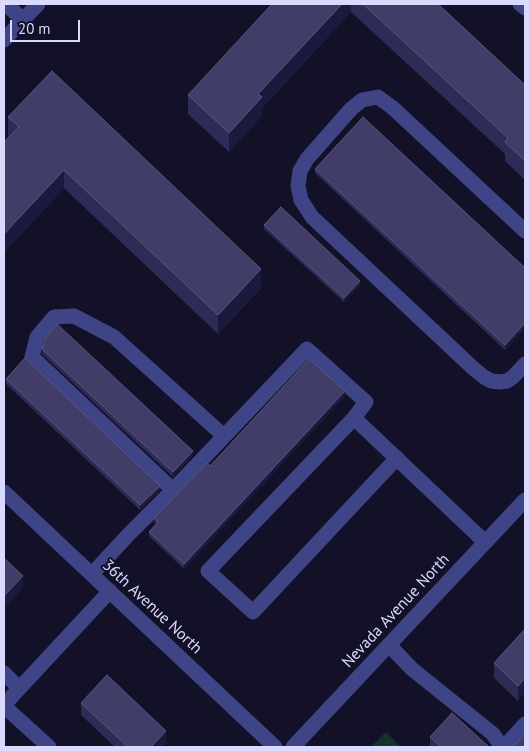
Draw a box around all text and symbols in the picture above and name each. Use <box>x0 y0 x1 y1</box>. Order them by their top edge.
scale bar <box>12 10 82 42</box>
text: 20 m <box>18 19 51 38</box>
street label: Nevada Avenue North <box>338 550 454 672</box>
street label: 36th Avenue North <box>98 556 206 658</box>

